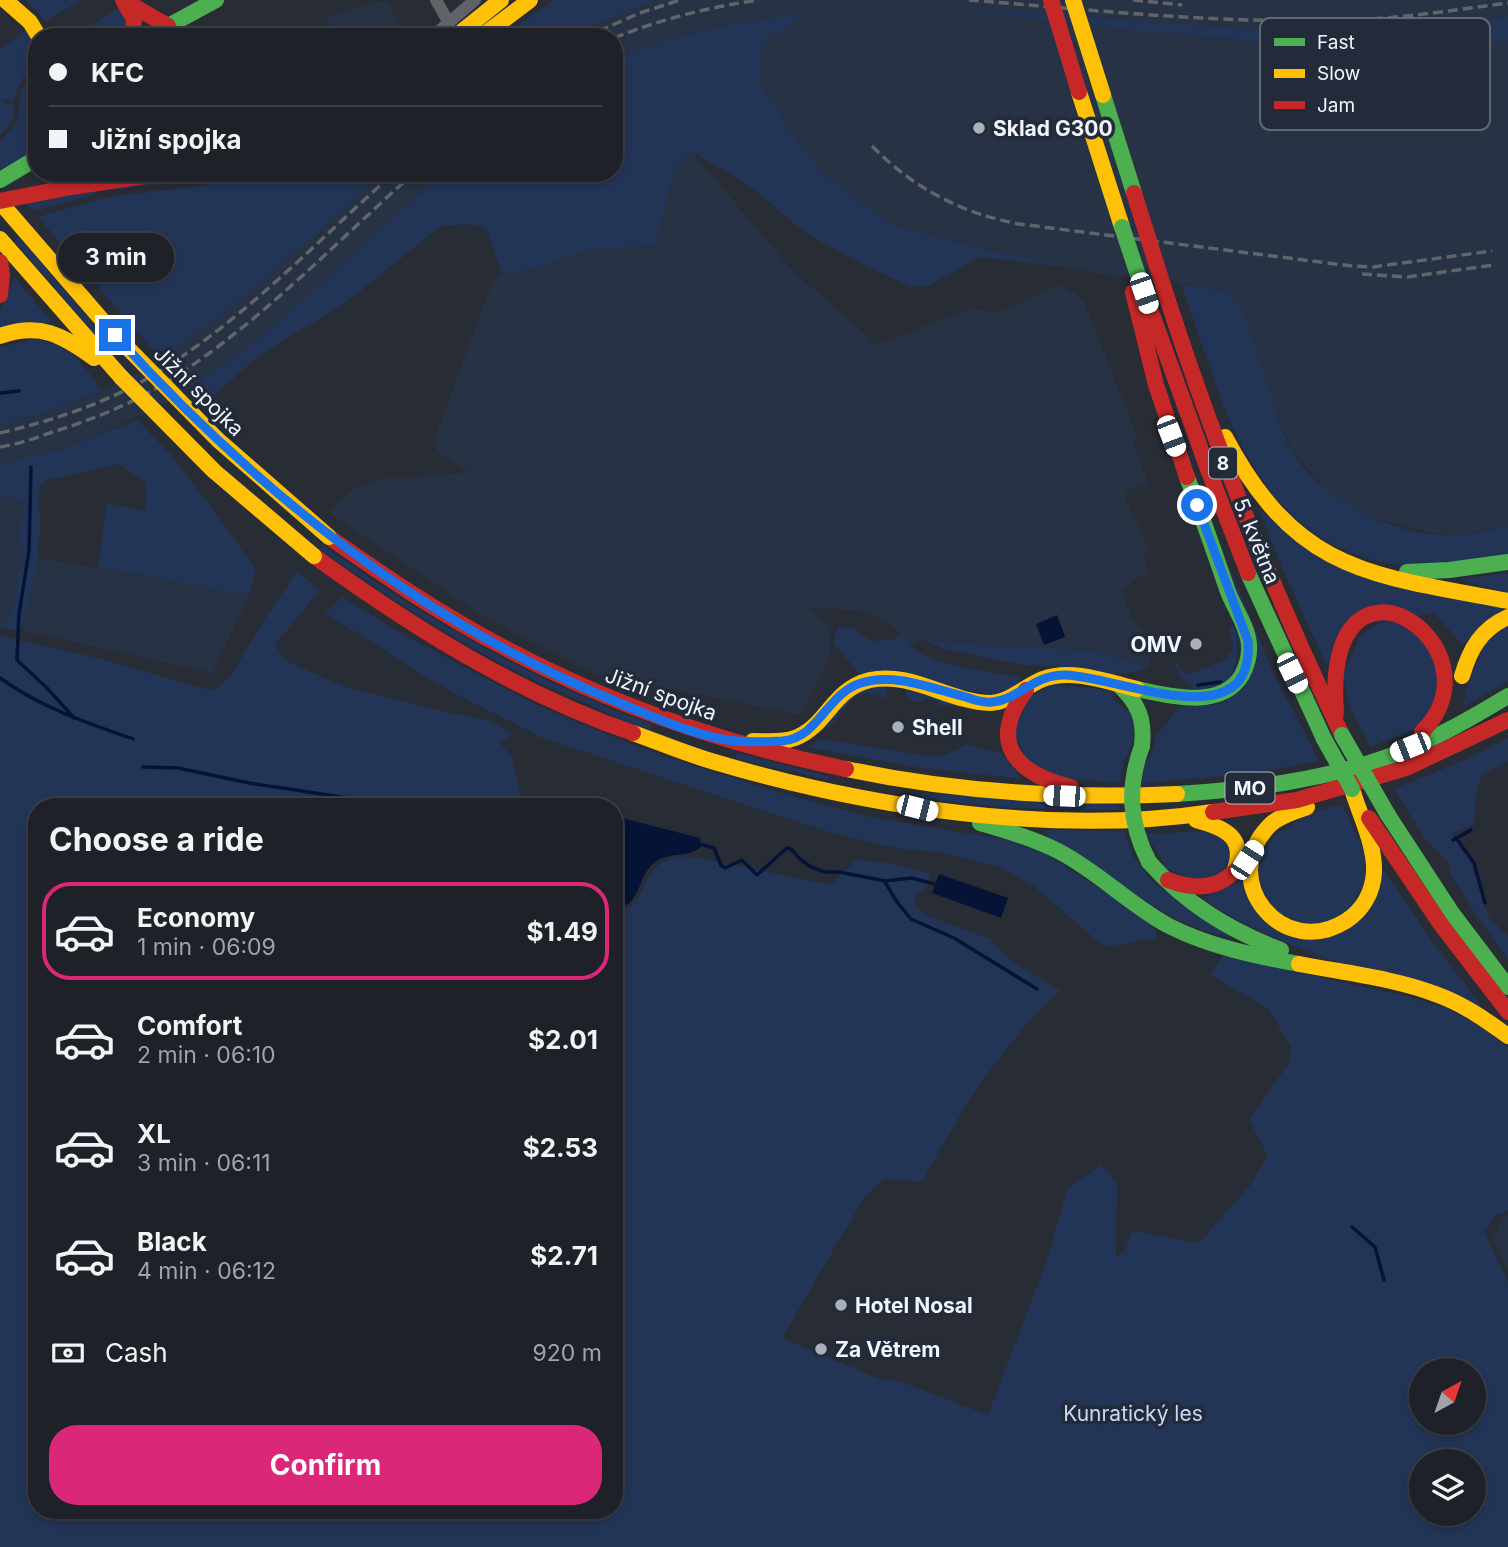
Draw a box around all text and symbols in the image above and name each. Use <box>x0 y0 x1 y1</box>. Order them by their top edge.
legend <box>1260 18 1490 130</box>
text: Fast <box>1317 31 1355 54</box>
text: KFC <box>91 57 144 88</box>
text: Slow <box>1317 62 1360 85</box>
text: Jam <box>1317 94 1355 117</box>
place label: Sklad G300 <box>993 116 1113 141</box>
marker: Sklad G300 <box>971 120 987 136</box>
text: Jižní spojka <box>91 124 242 155</box>
callout: 3 min <box>57 233 173 282</box>
text: 3 min <box>85 243 147 271</box>
car <box>1128 270 1161 316</box>
route end <box>99 319 131 351</box>
street label: Jižní spojka <box>149 341 249 441</box>
car <box>1154 413 1189 459</box>
road number: 8 <box>1209 447 1237 478</box>
route start <box>1181 489 1213 521</box>
street label: 5. května <box>1228 494 1286 588</box>
place label: OMV <box>1131 632 1182 657</box>
marker: OMV <box>1188 636 1204 652</box>
car <box>1274 650 1311 696</box>
street label: Jižní spojka <box>602 662 720 726</box>
place label: Shell <box>912 715 963 740</box>
marker: Shell <box>890 719 906 735</box>
car <box>1387 729 1434 765</box>
road number: MO <box>1226 772 1274 804</box>
car <box>1043 785 1086 807</box>
car <box>895 793 940 823</box>
text: Choose a ride <box>49 820 264 859</box>
car <box>1227 837 1268 883</box>
icon: car <box>53 900 116 963</box>
text: Economy <box>137 902 255 933</box>
text: $1.49 <box>527 916 598 947</box>
text: 1 min · 06:09 <box>137 933 276 961</box>
icon: car <box>53 1008 116 1071</box>
text: Comfort <box>137 1010 242 1041</box>
text: $2.01 <box>528 1024 598 1055</box>
text: 2 min · 06:10 <box>137 1041 276 1069</box>
icon: car <box>53 1116 116 1179</box>
text: XL <box>137 1118 171 1149</box>
text: $2.53 <box>523 1132 598 1163</box>
text: 3 min · 06:11 <box>137 1149 271 1177</box>
icon: car <box>53 1224 116 1287</box>
text: Black <box>137 1226 207 1257</box>
text: $2.71 <box>530 1240 598 1271</box>
text: 4 min · 06:12 <box>137 1257 276 1285</box>
place label: Hotel Nosal <box>855 1293 973 1318</box>
marker: Hotel Nosal <box>833 1297 849 1313</box>
icon: cash <box>49 1334 87 1372</box>
text: Cash <box>105 1337 168 1368</box>
place label: Za Větrem <box>835 1337 940 1362</box>
text: 920 m <box>533 1339 602 1367</box>
marker: Za Větrem <box>813 1341 829 1357</box>
north arrow <box>1409 1358 1486 1435</box>
map controls <box>1409 1358 1486 1526</box>
park label: Kunratický les <box>1063 1401 1203 1426</box>
button: Confirm <box>49 1425 602 1505</box>
button: layers <box>1409 1449 1486 1526</box>

